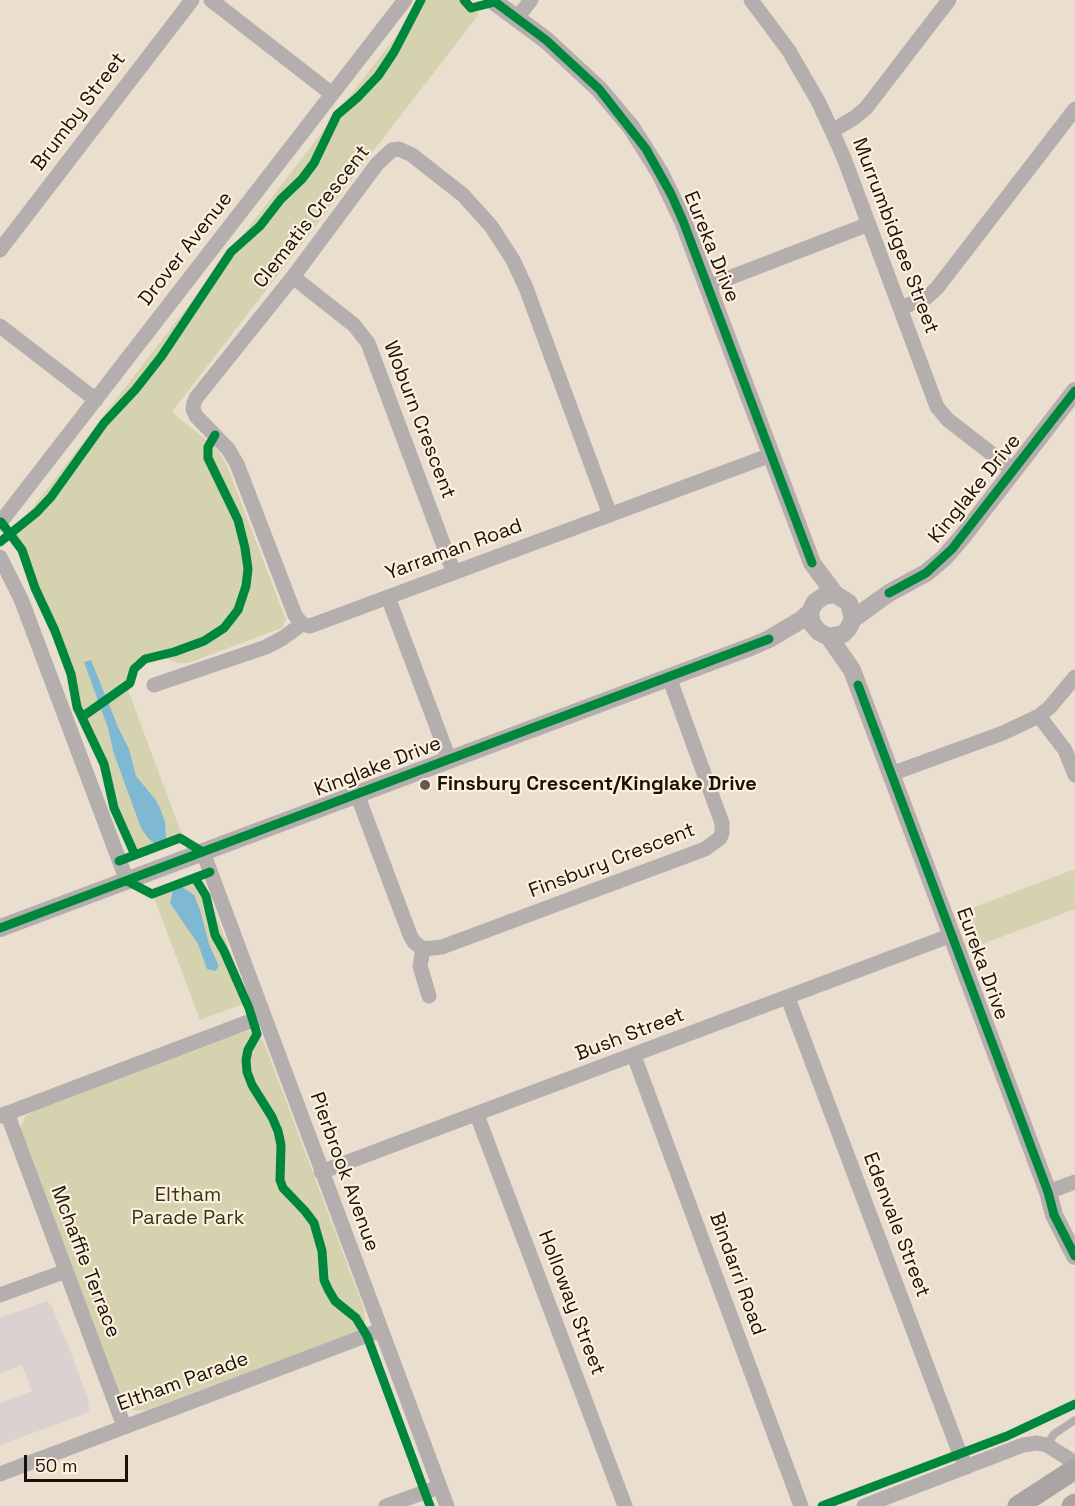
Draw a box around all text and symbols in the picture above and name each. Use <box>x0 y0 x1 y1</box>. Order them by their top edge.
street label: Brumby Street <box>27 48 131 176</box>
street label: Murrumbidgee Street <box>847 135 943 337</box>
street label: Clematis Crescent <box>249 141 375 293</box>
street label: Drover Avenue <box>134 187 238 311</box>
street label: Eureka Drive <box>678 188 744 306</box>
street label: Woburn Crescent <box>378 338 460 502</box>
street label: Kinglake Drive <box>924 429 1026 549</box>
street label: Yarraman Road <box>382 514 526 586</box>
street label: Kinglake Drive <box>311 732 445 802</box>
place label: Finsbury Crescent/Kinglake Drive <box>437 773 757 797</box>
marker: Finsbury Crescent/Kinglake Drive <box>418 778 432 792</box>
street label: Finsbury Crescent <box>526 818 698 904</box>
street label: Eureka Drive <box>951 905 1013 1023</box>
street label: Bush Street <box>572 1003 688 1067</box>
street label: Pierbrook Avenue <box>304 1089 384 1255</box>
street label: Edenvale Street <box>857 1149 935 1301</box>
street label: Mchaffie Terrace <box>45 1183 125 1341</box>
park label: Eltham Parade Park <box>131 1184 245 1231</box>
street label: Bindarri Road <box>704 1209 770 1339</box>
street label: Holloway Street <box>532 1227 610 1379</box>
street label: Eltham Parade <box>114 1347 252 1417</box>
scale bar <box>27 1443 130 1481</box>
text: 50 m <box>35 1454 77 1477</box>

